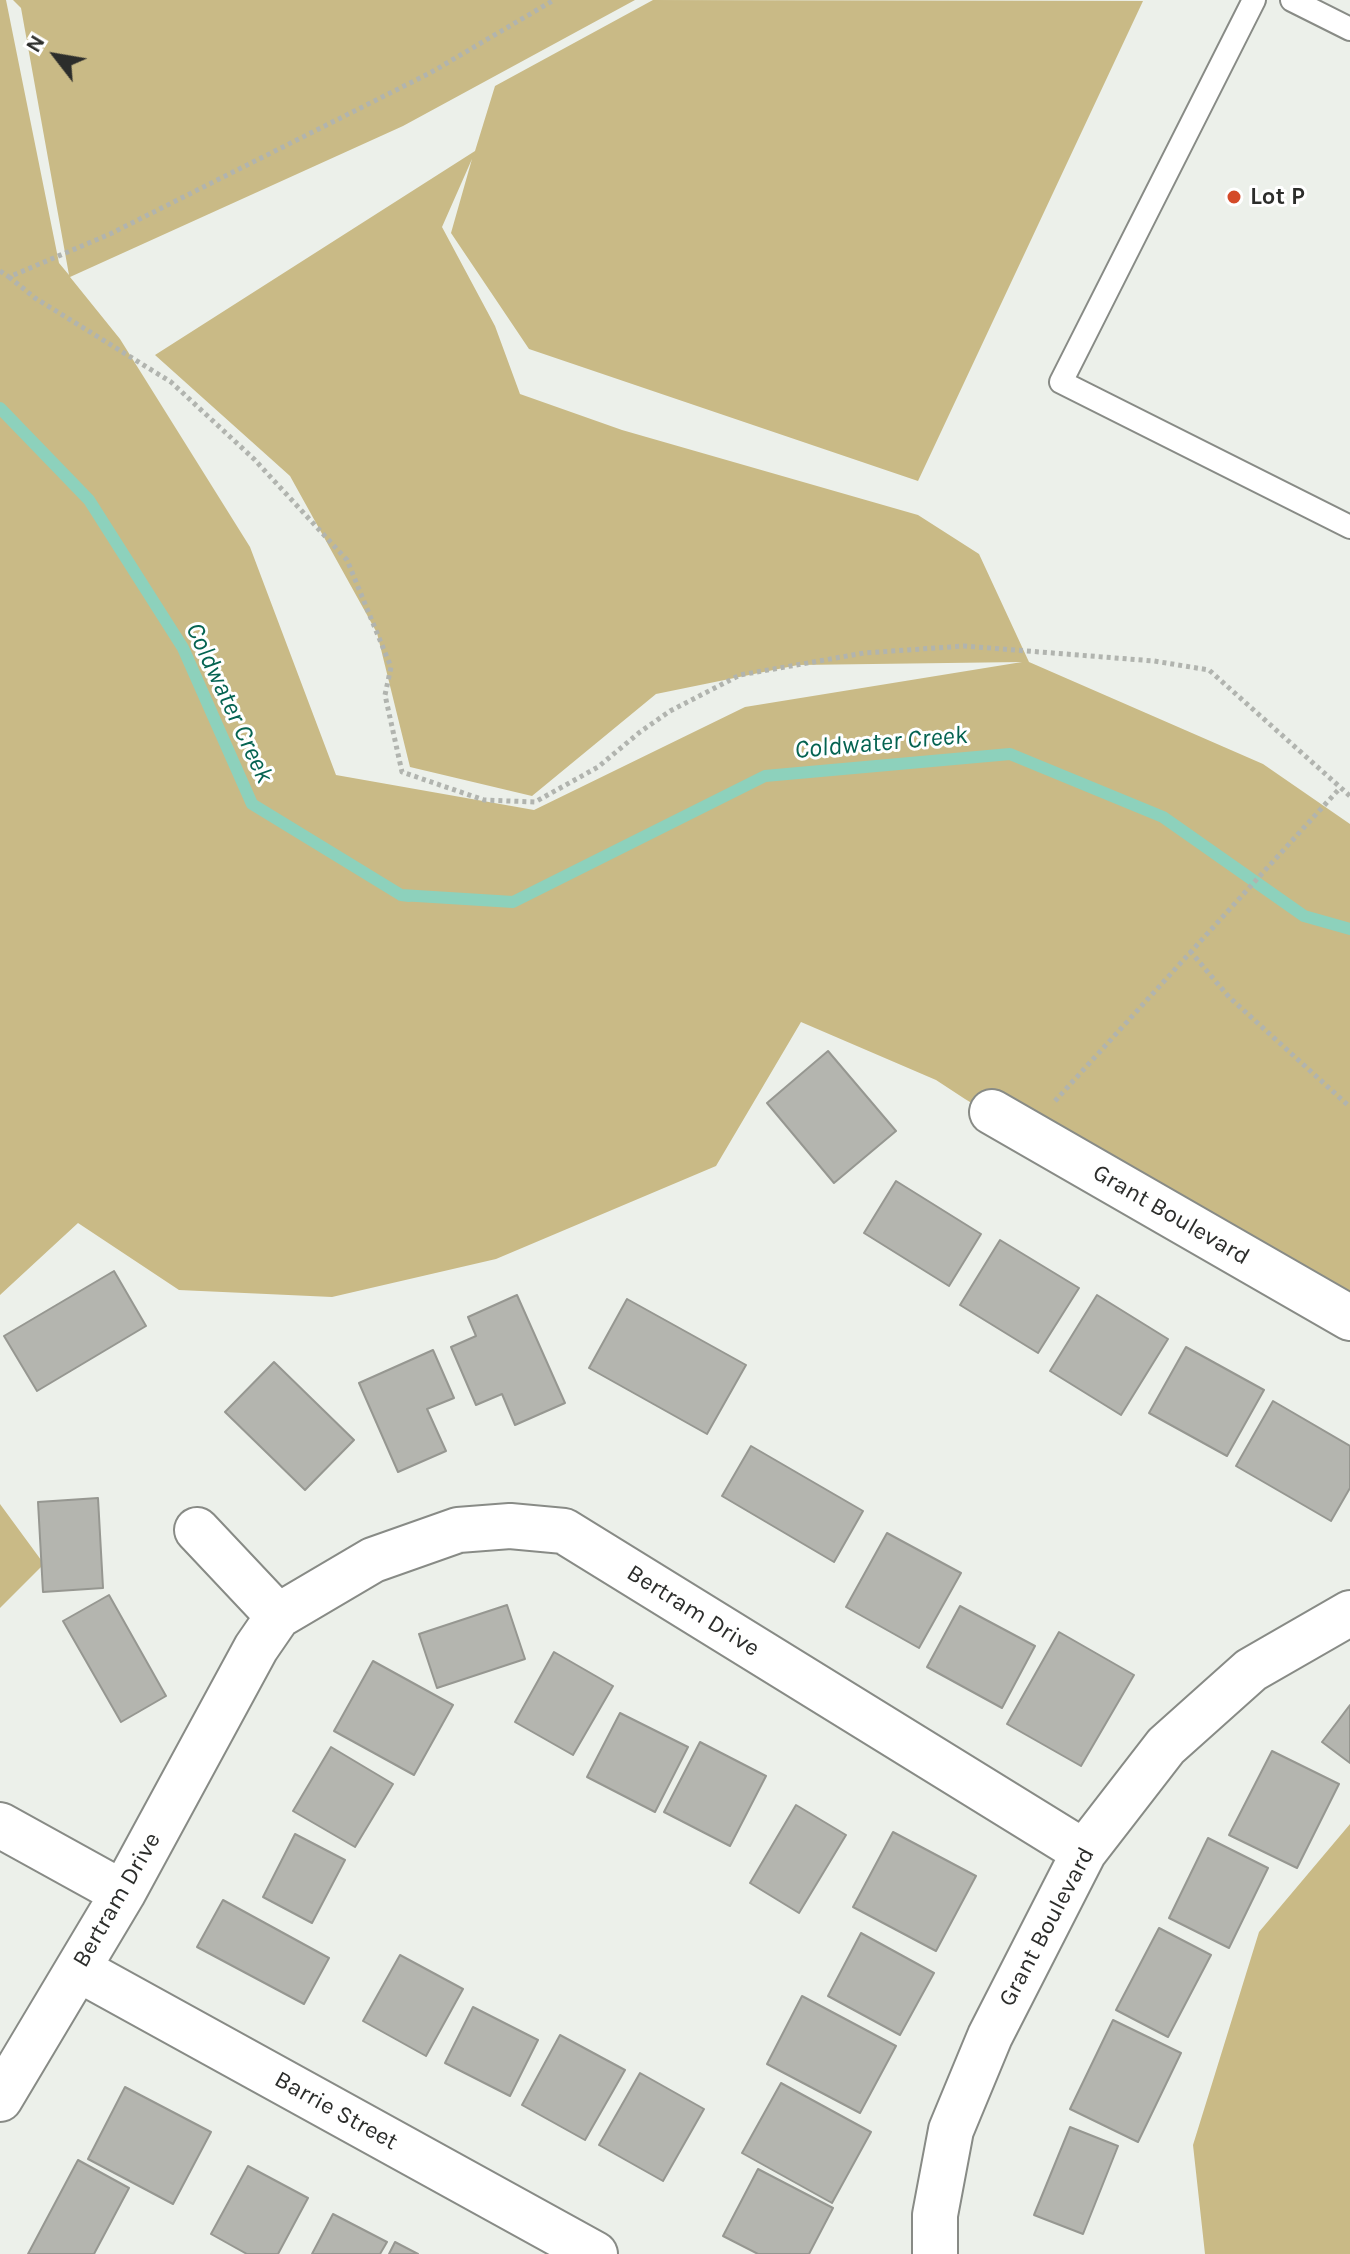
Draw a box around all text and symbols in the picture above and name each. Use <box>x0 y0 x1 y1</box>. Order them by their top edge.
north arrow <box>16 16 96 96</box>
text: N <box>20 30 51 57</box>
place label: Lot P <box>1250 183 1305 211</box>
marker: Lot P <box>1225 188 1243 206</box>
water label: Coldwater Creek <box>178 618 280 788</box>
water label: Coldwater Creek <box>793 720 969 766</box>
street label: Grant Boulevard <box>1087 1158 1255 1272</box>
street label: Bertram Drive <box>621 1559 765 1663</box>
street label: Bertram Drive <box>67 1827 167 1973</box>
street label: Grant Boulevard <box>993 1842 1101 2012</box>
street label: Barrie Street <box>269 2065 403 2157</box>

